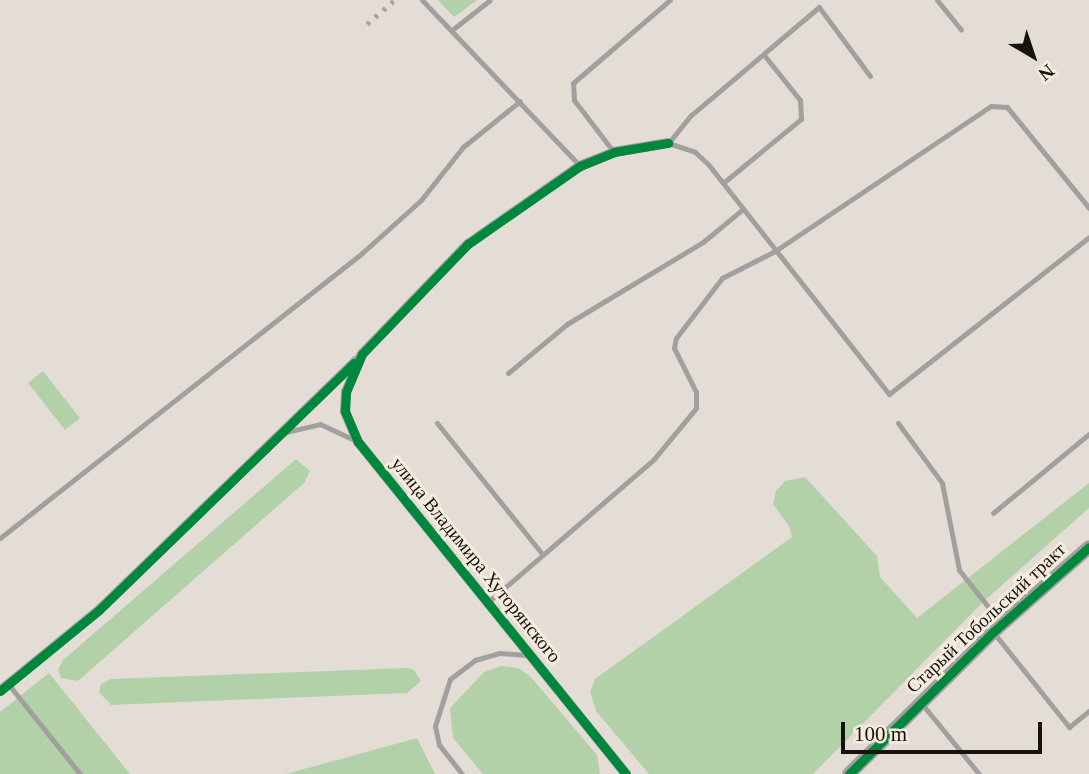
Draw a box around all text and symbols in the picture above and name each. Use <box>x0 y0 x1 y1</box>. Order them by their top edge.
north arrow <box>998 21 1068 91</box>
text: N <box>1035 60 1058 85</box>
street label: улица Владимира Хуторянского <box>386 453 566 667</box>
street label: Старый Тобольский тракт <box>902 538 1070 698</box>
scale bar <box>844 708 1045 752</box>
text: 100 m <box>854 722 907 746</box>

